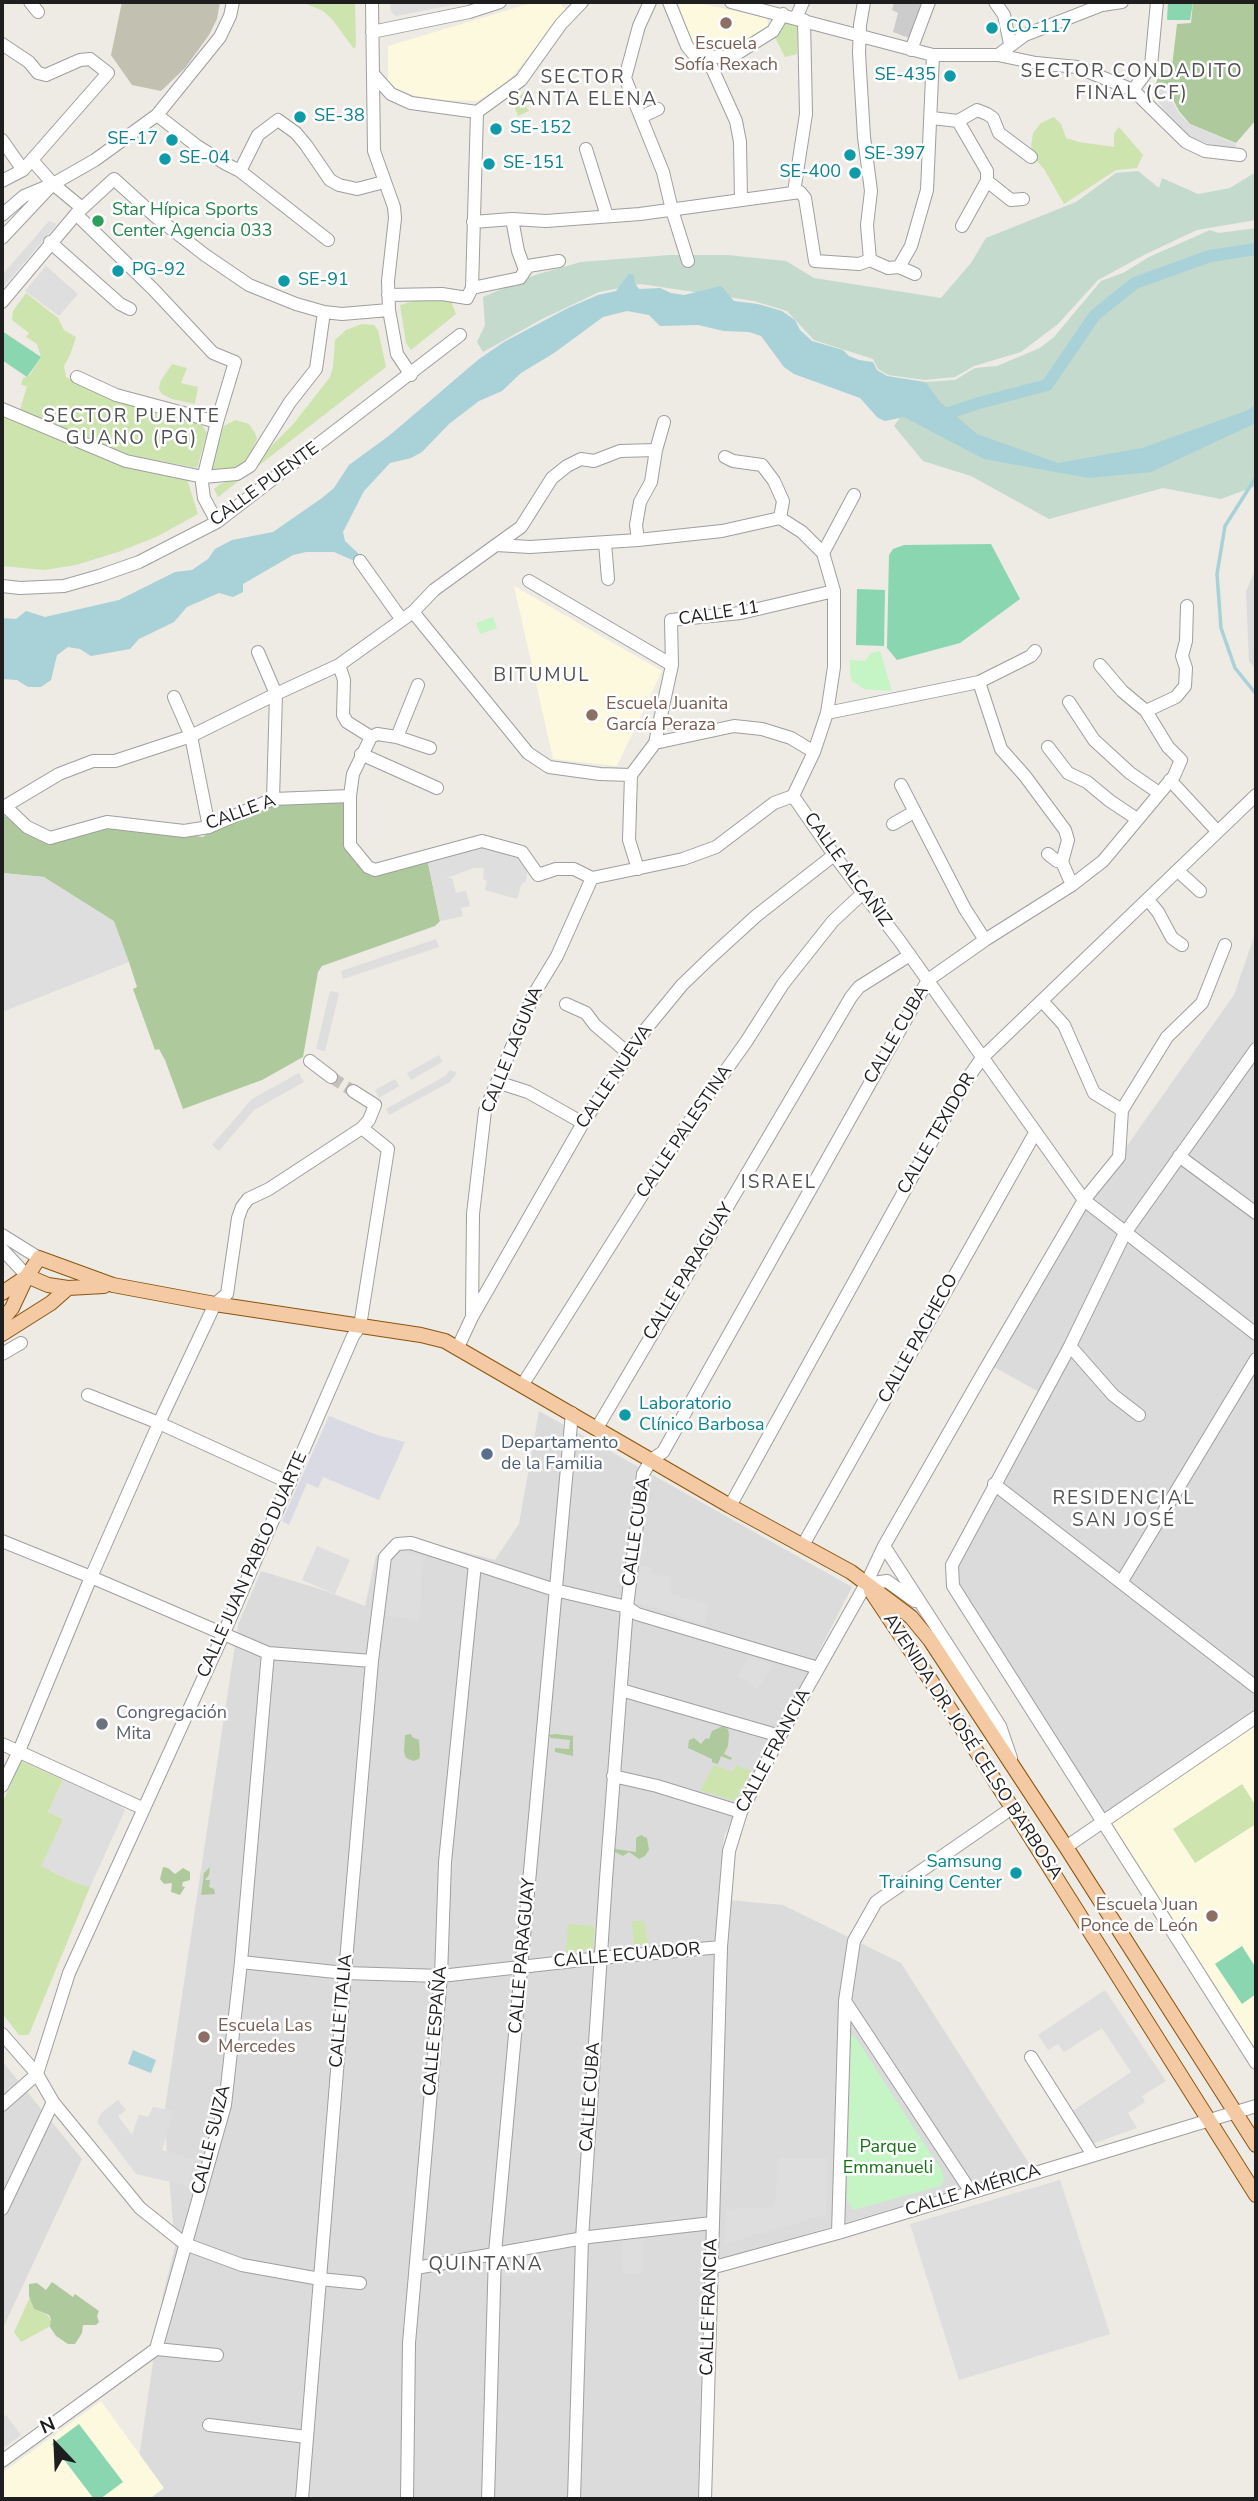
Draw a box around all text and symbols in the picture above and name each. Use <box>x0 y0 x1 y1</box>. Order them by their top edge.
marker: Escuela Sofía Rexach <box>718 15 734 31</box>
place label: CO-117 <box>1006 17 1072 39</box>
marker: CO-117 <box>984 20 1000 36</box>
place label: Escuela Sofía Rexach <box>674 34 778 76</box>
district label: SECTOR CONDADITO FINAL (CF) <box>1023 61 1241 105</box>
place label: SE-435 <box>874 65 936 87</box>
district label: SECTOR SANTA ELENA <box>509 67 657 111</box>
marker: SE-435 <box>942 68 958 84</box>
place label: SE-38 <box>314 106 365 128</box>
marker: SE-38 <box>292 109 308 125</box>
place label: SE-152 <box>510 118 572 140</box>
marker: SE-152 <box>488 121 504 137</box>
place label: SE-17 <box>107 129 158 151</box>
marker: SE-17 <box>164 132 180 148</box>
place label: SE-397 <box>864 144 926 166</box>
marker: SE-397 <box>842 147 858 163</box>
place label: SE-04 <box>179 148 230 170</box>
marker: SE-04 <box>157 151 173 167</box>
place label: SE-151 <box>503 153 565 175</box>
marker: SE-151 <box>481 156 497 172</box>
place label: SE-400 <box>779 162 841 184</box>
marker: SE-400 <box>847 165 863 181</box>
place label: Star Hípica Sports Center Agencia 033 <box>112 200 273 242</box>
marker: Star Hípica Sports Center Agencia 033 <box>90 213 106 229</box>
place label: PG-92 <box>132 260 186 282</box>
marker: PG-92 <box>110 263 126 279</box>
place label: SE-91 <box>298 270 349 292</box>
marker: SE-91 <box>276 273 292 289</box>
district label: SECTOR PUENTE GUANO (PG) <box>45 406 219 450</box>
street label: CALLE PUENTE <box>206 438 324 532</box>
street label: CALLE 11 <box>677 597 761 631</box>
district label: BITUMUL <box>494 665 590 687</box>
place label: Escuela Juanita García Peraza <box>606 694 728 736</box>
marker: Escuela Juanita García Peraza <box>584 707 600 723</box>
street label: CALLE A <box>203 790 279 836</box>
street label: CALLE ALCAÑIZ <box>799 809 895 931</box>
street label: CALLE CUBA <box>860 982 934 1088</box>
street label: CALLE LAGUNA <box>478 984 548 1116</box>
street label: CALLE NUEVA <box>572 1021 658 1133</box>
street label: CALLE PALESTINA <box>633 1061 737 1203</box>
street label: CALLE TEXIDOR <box>894 1070 980 1198</box>
district label: ISRAEL <box>742 1172 816 1194</box>
street label: CALLE PARAGUAY <box>639 1199 739 1345</box>
street label: CALLE PACHECO <box>875 1271 963 1407</box>
place label: Laboratorio Clínico Barbosa <box>639 1394 765 1436</box>
marker: Laboratorio Clínico Barbosa <box>617 1407 633 1423</box>
place label: Departamento de la Familia <box>501 1433 618 1476</box>
marker: Departamento de la Familia <box>479 1446 495 1462</box>
street label: CALLE JUAN PABLO DUARTE <box>193 1449 313 1681</box>
street label: CALLE CUBA <box>619 1476 655 1588</box>
district label: RESIDENCIAL SAN JOSÉ <box>1054 1488 1194 1532</box>
street label: AVENIDA DR. JOSÉ CELSO BARBOSA <box>878 1610 1066 1884</box>
street label: CALLE FRANCIA <box>732 1685 816 1817</box>
place label: Congregación Mita <box>116 1703 227 1746</box>
marker: Congregación Mita <box>94 1716 110 1732</box>
place label: Samsung Training Center <box>879 1852 1002 1895</box>
marker: Samsung Training Center <box>1008 1865 1024 1881</box>
street label: CALLE PARAGUAY <box>505 1877 541 2035</box>
place label: Escuela Juan Ponce de León <box>1080 1895 1198 1938</box>
marker: Escuela Juan Ponce de León <box>1204 1908 1220 1924</box>
street label: CALLE ECUADOR <box>553 1939 701 1973</box>
street label: CALLE ITALIA <box>326 1953 358 2069</box>
street label: CALLE ESPAÑA <box>420 1965 452 2097</box>
place label: Escuela Las Mercedes <box>218 2016 312 2058</box>
marker: Escuela Las Mercedes <box>196 2029 212 2045</box>
street label: CALLE CUBA <box>576 2041 606 2153</box>
street label: CALLE SUIZA <box>188 2083 236 2197</box>
park label: Parque Emmanueli <box>843 2137 933 2180</box>
street label: CALLE AMÉRICA <box>903 2160 1043 2222</box>
street label: CALLE FRANCIA <box>697 2238 723 2376</box>
district label: QUINTANA <box>429 2254 543 2276</box>
north arrow <box>21 2410 91 2480</box>
text: N <box>36 2411 59 2440</box>

